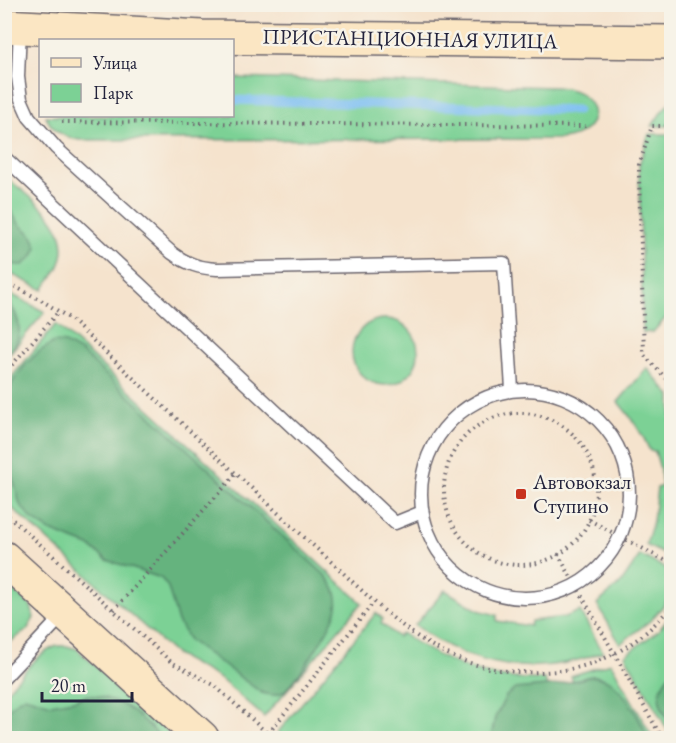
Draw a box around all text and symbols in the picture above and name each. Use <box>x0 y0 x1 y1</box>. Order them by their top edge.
street label: ПРИСТАНЦИОННАЯ УЛИЦА <box>262 22 558 55</box>
legend <box>39 39 234 117</box>
text: Улица <box>92 51 138 74</box>
text: Парк <box>93 81 133 104</box>
place label: Автовокзал Ступино <box>532 468 631 519</box>
marker: Автовокзал Ступино <box>514 487 528 501</box>
scale bar <box>42 665 132 703</box>
text: 20 m <box>51 674 86 697</box>

